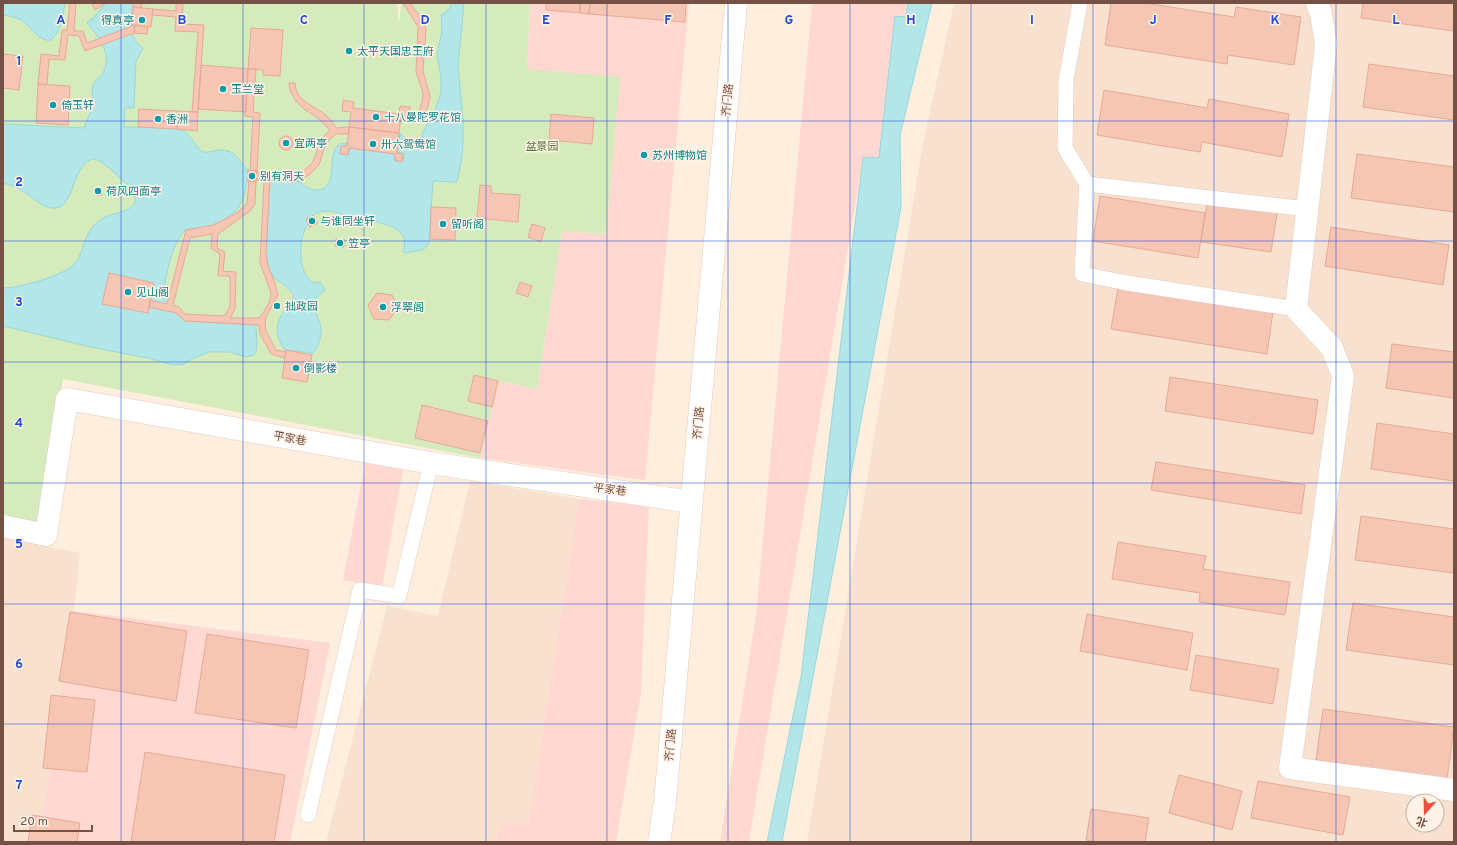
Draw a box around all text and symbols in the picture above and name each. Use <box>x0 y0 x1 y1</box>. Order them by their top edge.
text: A <box>56 13 66 29</box>
text: B <box>178 13 187 29</box>
text: C <box>300 13 308 29</box>
text: D <box>420 13 430 29</box>
text: E <box>542 13 550 29</box>
text: F <box>664 13 672 29</box>
text: G <box>785 13 794 29</box>
text: H <box>906 13 916 29</box>
text: I <box>1030 13 1034 29</box>
text: J <box>1149 13 1157 29</box>
text: K <box>1270 13 1280 29</box>
text: L <box>1392 13 1400 29</box>
place label: 得真亭 <box>101 14 134 28</box>
marker: 得真亭 <box>137 15 147 25</box>
place label: 太平天国忠王府 <box>357 45 434 59</box>
marker: 太平天国忠王府 <box>344 46 354 56</box>
text: 1 <box>16 54 22 70</box>
place label: 玉兰堂 <box>231 83 264 97</box>
street label: 齐门路 <box>720 83 736 117</box>
marker: 玉兰堂 <box>218 84 228 94</box>
place label: 倚玉轩 <box>61 99 94 113</box>
marker: 倚玉轩 <box>48 100 58 110</box>
place label: 十八曼陀罗花馆 <box>384 111 461 125</box>
marker: 十八曼陀罗花馆 <box>371 112 381 122</box>
place label: 香洲 <box>166 113 188 127</box>
marker: 香洲 <box>153 114 163 124</box>
place label: 宜两亭 <box>294 137 327 151</box>
marker: 宜两亭 <box>281 138 291 148</box>
place label: 卅六鸳鸯馆 <box>381 138 436 152</box>
marker: 卅六鸳鸯馆 <box>368 139 378 149</box>
park label: 盆景园 <box>526 140 559 154</box>
place label: 苏州博物馆 <box>652 149 707 163</box>
marker: 苏州博物馆 <box>639 150 649 160</box>
place label: 别有洞天 <box>260 170 304 184</box>
marker: 别有洞天 <box>247 171 257 181</box>
text: 2 <box>15 175 23 191</box>
place label: 荷风四面亭 <box>106 185 161 199</box>
marker: 荷风四面亭 <box>93 186 103 196</box>
place label: 与谁同坐轩 <box>320 215 375 229</box>
marker: 与谁同坐轩 <box>307 216 317 226</box>
place label: 留听阁 <box>451 218 484 232</box>
marker: 留听阁 <box>438 219 448 229</box>
place label: 笠亭 <box>348 237 370 251</box>
marker: 笠亭 <box>335 238 345 248</box>
place label: 见山阁 <box>136 286 169 300</box>
marker: 见山阁 <box>123 287 133 297</box>
text: 3 <box>15 295 23 311</box>
place label: 拙政园 <box>285 300 318 314</box>
marker: 拙政园 <box>272 301 282 311</box>
place label: 浮翠阁 <box>391 301 424 315</box>
marker: 浮翠阁 <box>378 302 388 312</box>
place label: 倒影楼 <box>303 362 337 376</box>
marker: 倒影楼 <box>291 363 301 373</box>
street label: 齐门路 <box>691 406 707 440</box>
text: 4 <box>15 416 23 432</box>
street label: 平家巷 <box>272 429 307 449</box>
street label: 平家巷 <box>593 481 627 499</box>
text: 5 <box>15 537 23 553</box>
text: 6 <box>15 657 23 673</box>
street label: 齐门路 <box>663 728 679 762</box>
text: 7 <box>16 778 23 794</box>
north arrow <box>1405 793 1445 833</box>
scale bar <box>14 807 92 833</box>
text: 北 <box>1414 813 1429 830</box>
text: 20 m <box>20 814 48 830</box>

